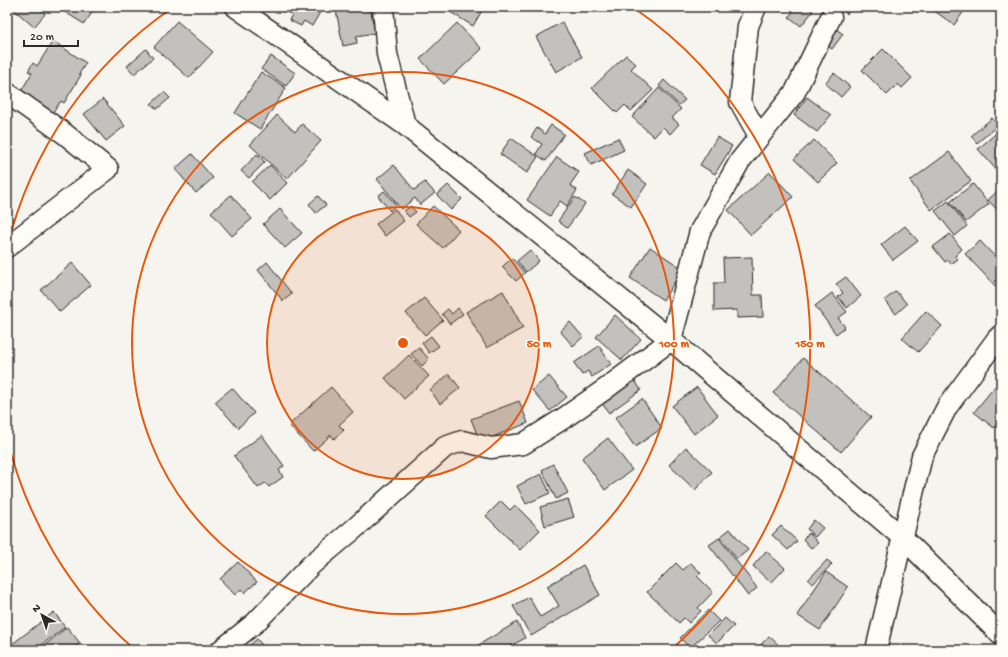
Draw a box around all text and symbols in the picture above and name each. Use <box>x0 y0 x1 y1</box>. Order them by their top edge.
scale bar <box>24 22 78 48</box>
text: 20 m <box>30 31 55 45</box>
centre of rings <box>396 336 410 350</box>
text: 50 m <box>527 338 552 352</box>
text: 100 m <box>658 338 689 352</box>
text: 150 m <box>794 338 825 352</box>
north arrow <box>22 595 62 635</box>
text: N <box>30 602 43 616</box>

